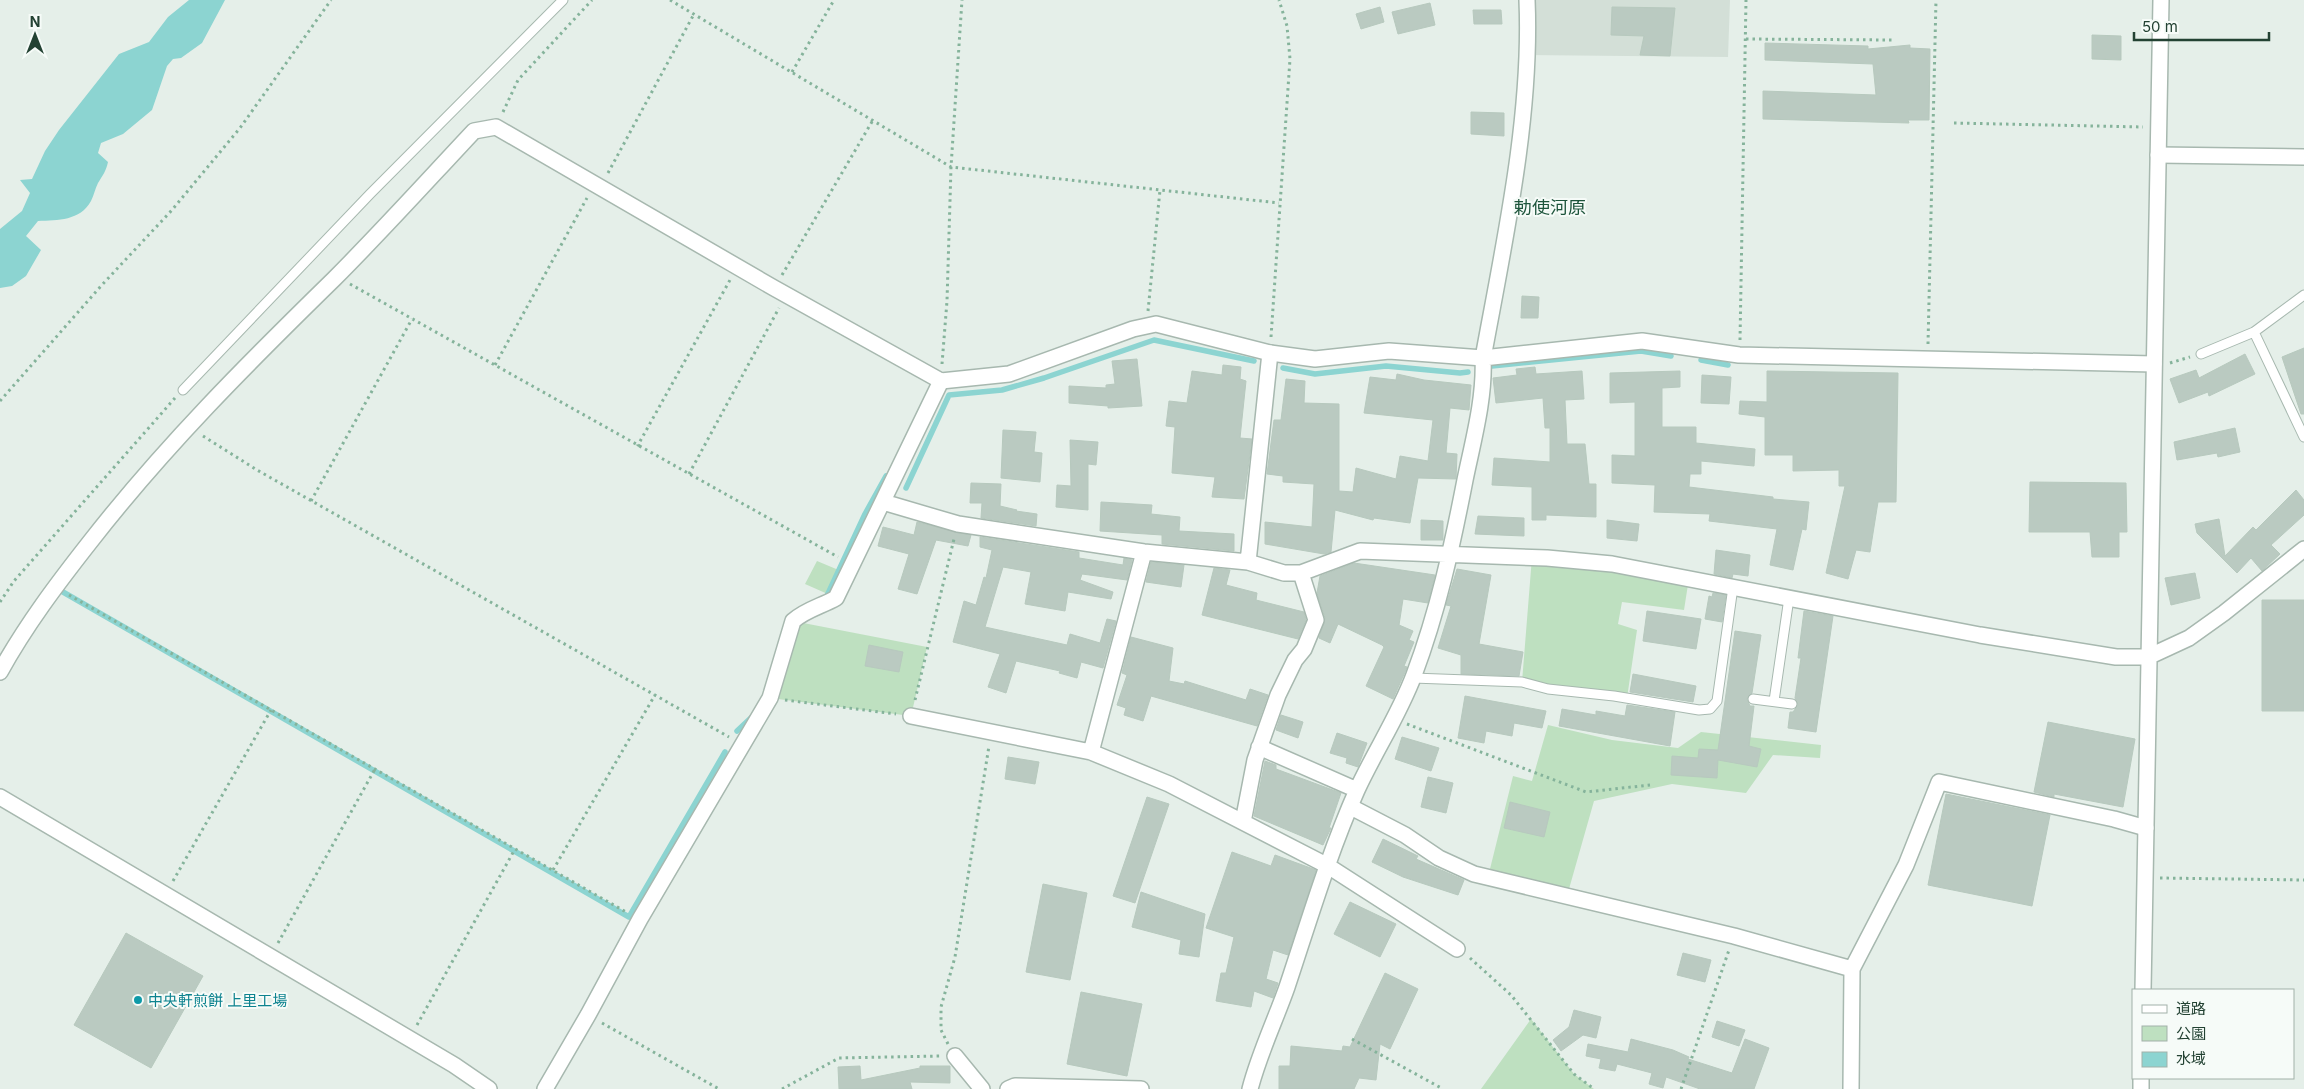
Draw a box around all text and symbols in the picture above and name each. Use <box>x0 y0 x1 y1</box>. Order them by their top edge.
north arrow <box>10 10 60 60</box>
scale bar <box>2134 10 2269 42</box>
text: N <box>30 13 40 30</box>
text: 50 m <box>2142 17 2178 36</box>
district label: 勅使河原 <box>1513 197 1586 218</box>
legend <box>2132 989 2294 1079</box>
place label: 中央軒煎餅 上里工場 <box>148 991 287 1010</box>
marker: 中央軒煎餅 上里工場 <box>132 994 144 1006</box>
text: 道路 <box>2176 999 2206 1018</box>
text: 公園 <box>2176 1024 2206 1043</box>
text: 水域 <box>2176 1049 2206 1068</box>

